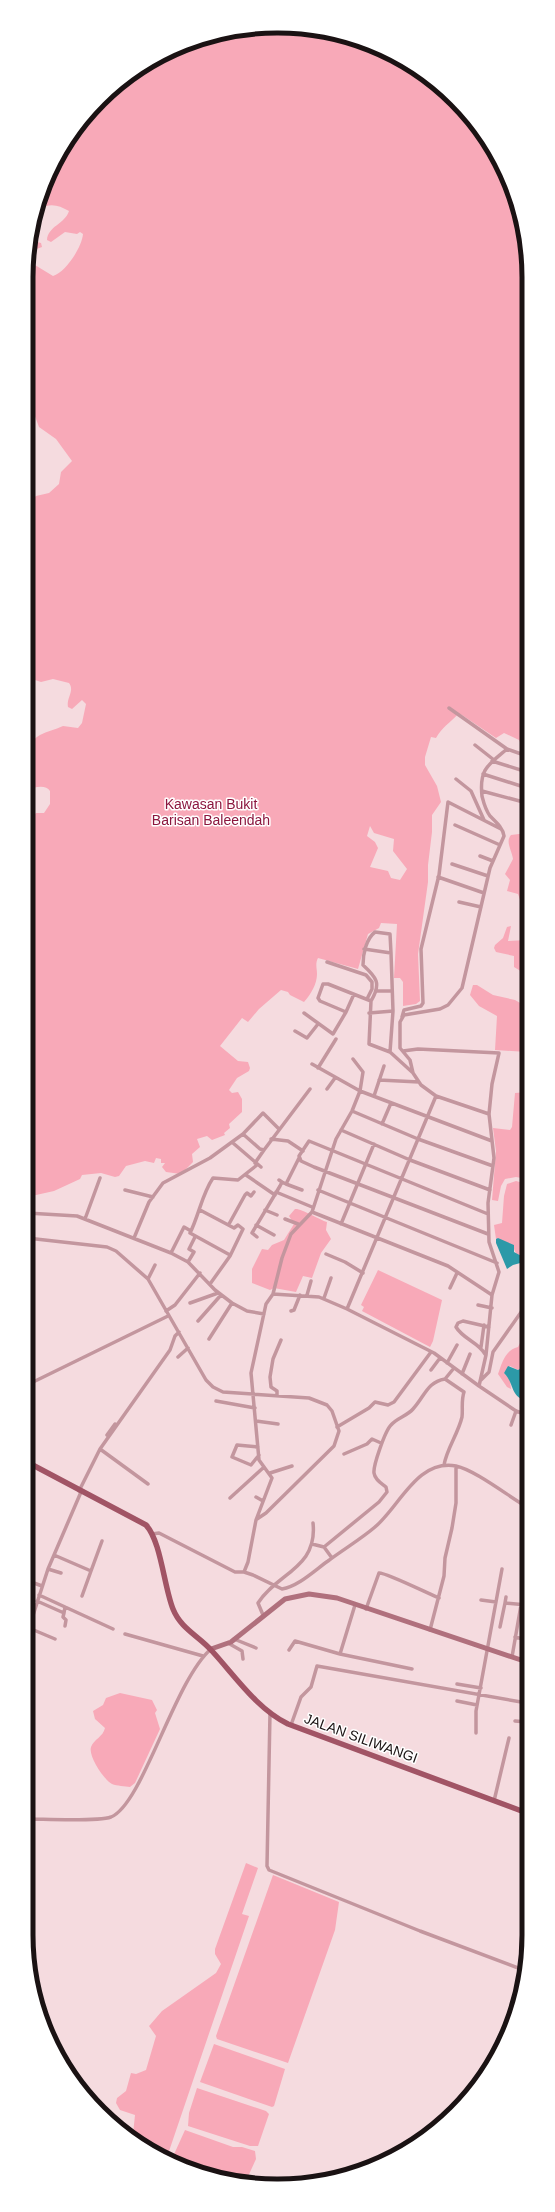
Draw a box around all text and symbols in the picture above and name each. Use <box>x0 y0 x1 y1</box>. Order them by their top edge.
park label: Kawasan Bukit Barisan Baleendah <box>152 796 270 828</box>
street label: JALAN SILIWANGI <box>302 1710 420 1766</box>

